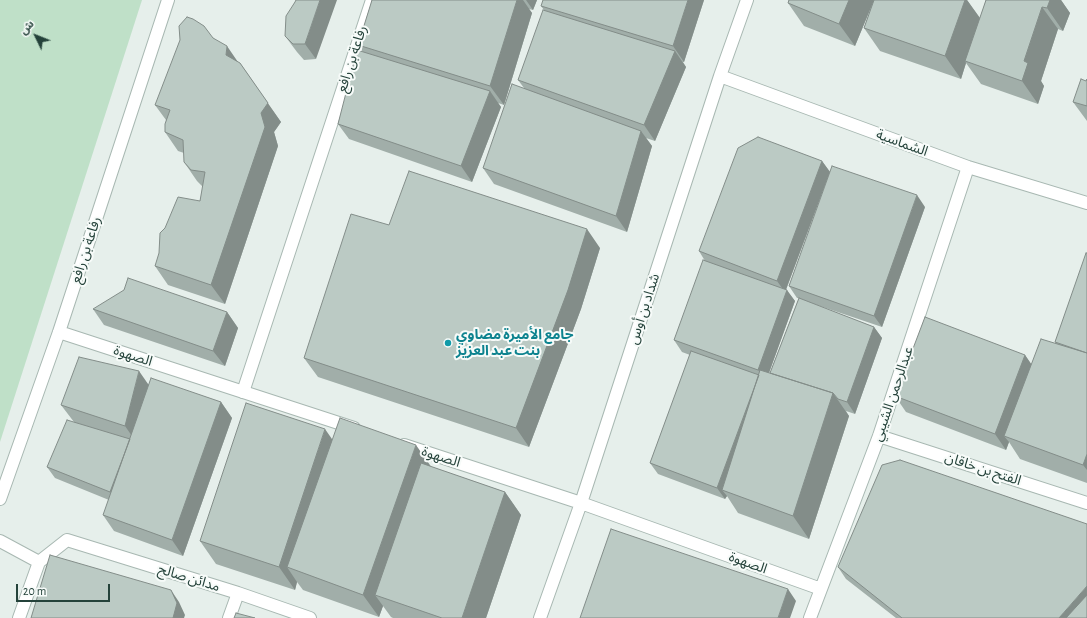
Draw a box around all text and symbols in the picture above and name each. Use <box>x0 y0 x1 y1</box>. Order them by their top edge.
north arrow <box>16 16 56 56</box>
text: ش <box>18 18 36 37</box>
street label: رفاعة بن رافع <box>333 23 371 95</box>
street label: الشماسية <box>874 126 930 160</box>
street label: رفاعة بن رافع <box>67 214 105 286</box>
street label: شداد بن أوس <box>625 271 663 347</box>
place label: جامع الأميرة مضاوي بنت عبد العزيز <box>456 327 574 360</box>
marker: جامع الأميرة مضاوي بنت عبد العزيز <box>443 338 453 348</box>
street label: الصهوة <box>112 342 154 370</box>
street label: عبدالرحمن الشيبي <box>869 344 917 444</box>
street label: الصهوة <box>420 443 462 471</box>
street label: الفتح بن خاقان <box>943 449 1023 489</box>
street label: الصهوة <box>727 548 769 578</box>
street label: مدائن صالح <box>156 561 222 595</box>
scale bar <box>18 576 112 602</box>
text: 20 m <box>23 585 46 597</box>

